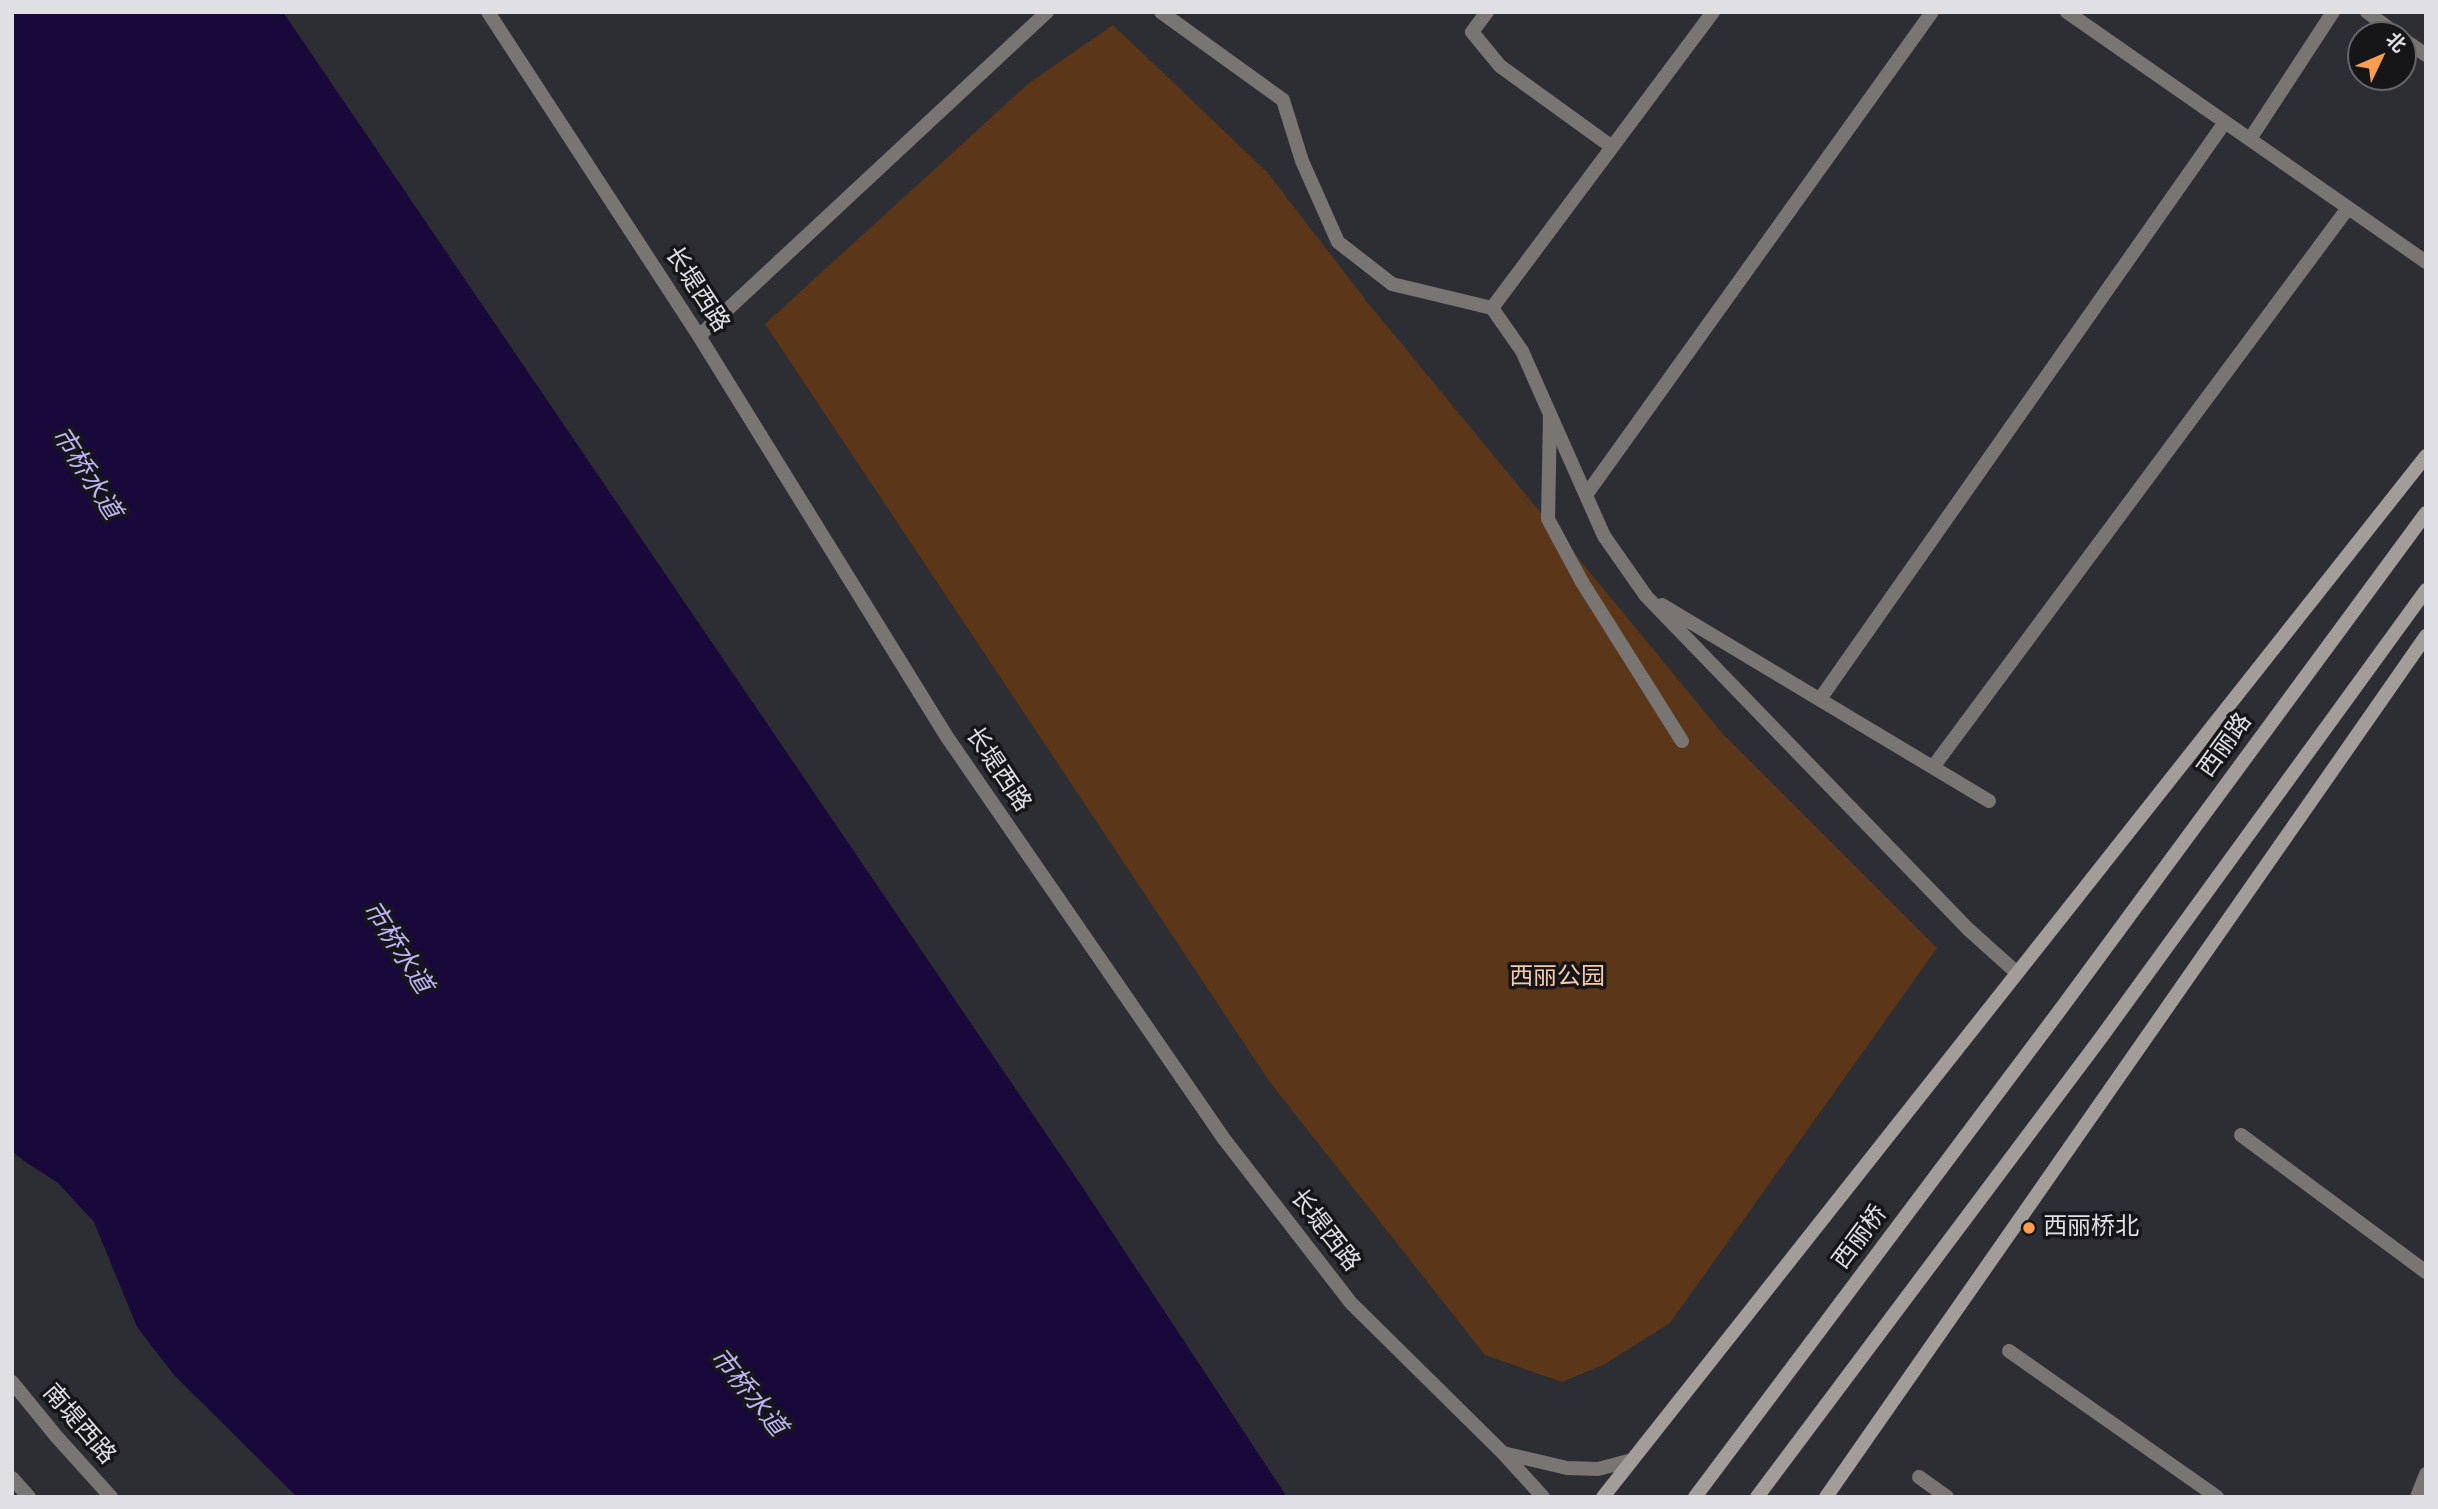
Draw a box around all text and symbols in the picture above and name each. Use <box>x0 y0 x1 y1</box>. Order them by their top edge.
north arrow <box>2347 21 2417 91</box>
text: 北 <box>2380 26 2412 59</box>
street label: 长堤西路 <box>658 242 734 338</box>
water label: 市桥水道 <box>44 422 126 526</box>
street label: 西丽路 <box>2193 708 2259 784</box>
street label: 长堤西路 <box>958 722 1036 818</box>
water label: 市桥水道 <box>355 896 437 1000</box>
park label: 西丽公园 <box>1509 964 1605 992</box>
street label: 长堤西路 <box>1283 1184 1365 1278</box>
street label: 西丽桥 <box>1828 1201 1894 1275</box>
place label: 西丽桥北 <box>2043 1214 2139 1242</box>
marker: 西丽桥北 <box>2021 1220 2037 1236</box>
water label: 市桥水道 <box>702 1343 792 1443</box>
street label: 南堤西路 <box>36 1379 120 1471</box>

